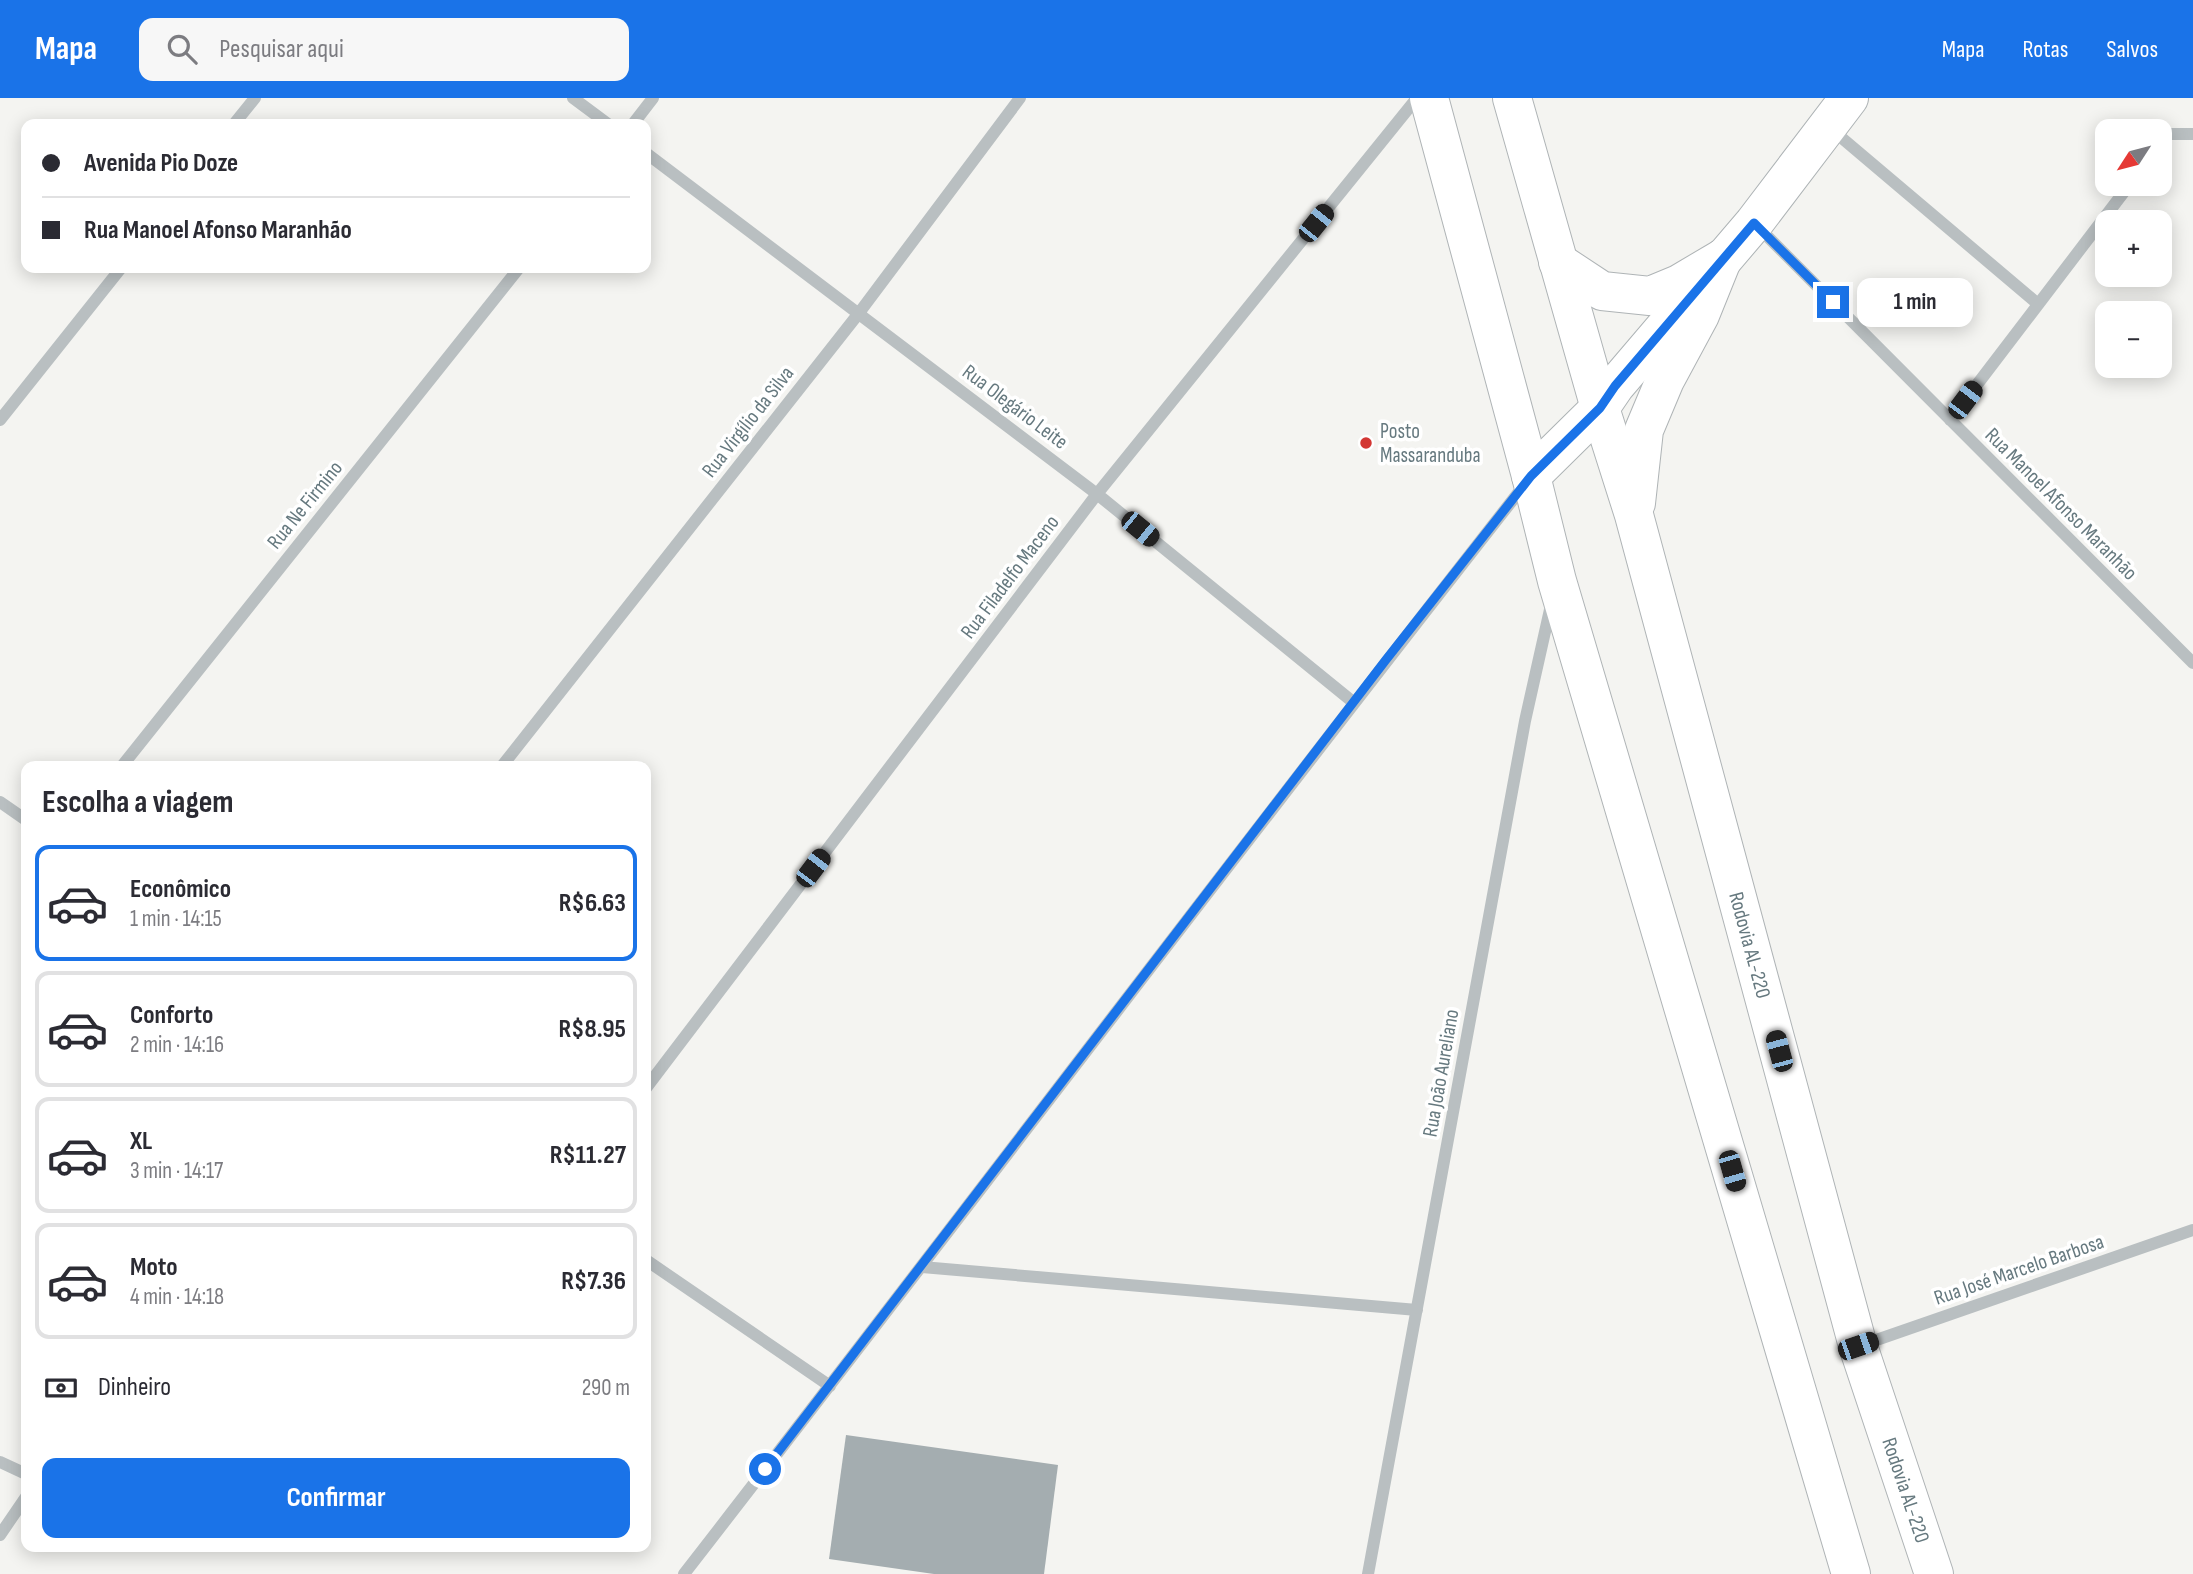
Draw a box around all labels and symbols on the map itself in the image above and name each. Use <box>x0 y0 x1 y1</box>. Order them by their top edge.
north arrow <box>2095 119 2172 196</box>
car <box>1295 200 1338 246</box>
callout: 1 min <box>1857 278 1973 326</box>
route end <box>1817 286 1849 318</box>
street label: Rua Olegário Leite <box>957 359 1073 455</box>
street label: Rua Virgílio da Silva <box>697 361 799 483</box>
car <box>1944 377 1987 423</box>
place label: Posto Massaranduba <box>1380 419 1481 468</box>
street label: Rua Manoel Afonso Maranhão <box>1980 423 2142 585</box>
marker: Posto Massaranduba <box>1358 435 1374 451</box>
street label: Rua Ne Firmino <box>262 456 348 554</box>
car <box>1118 508 1163 550</box>
street label: Rua Filadelfo Maceno <box>956 510 1064 644</box>
car <box>792 845 835 891</box>
street label: Rodovia AL-220 <box>1724 889 1776 1001</box>
street label: Rua João Aureliano <box>1417 1007 1465 1139</box>
car <box>1764 1028 1795 1074</box>
car <box>1717 1148 1748 1194</box>
street label: Rua José Marcelo Barbosa <box>1931 1229 2107 1311</box>
car <box>1835 1329 1882 1363</box>
street label: Rodovia AL-220 <box>1877 1434 1935 1546</box>
route start <box>749 1453 781 1485</box>

